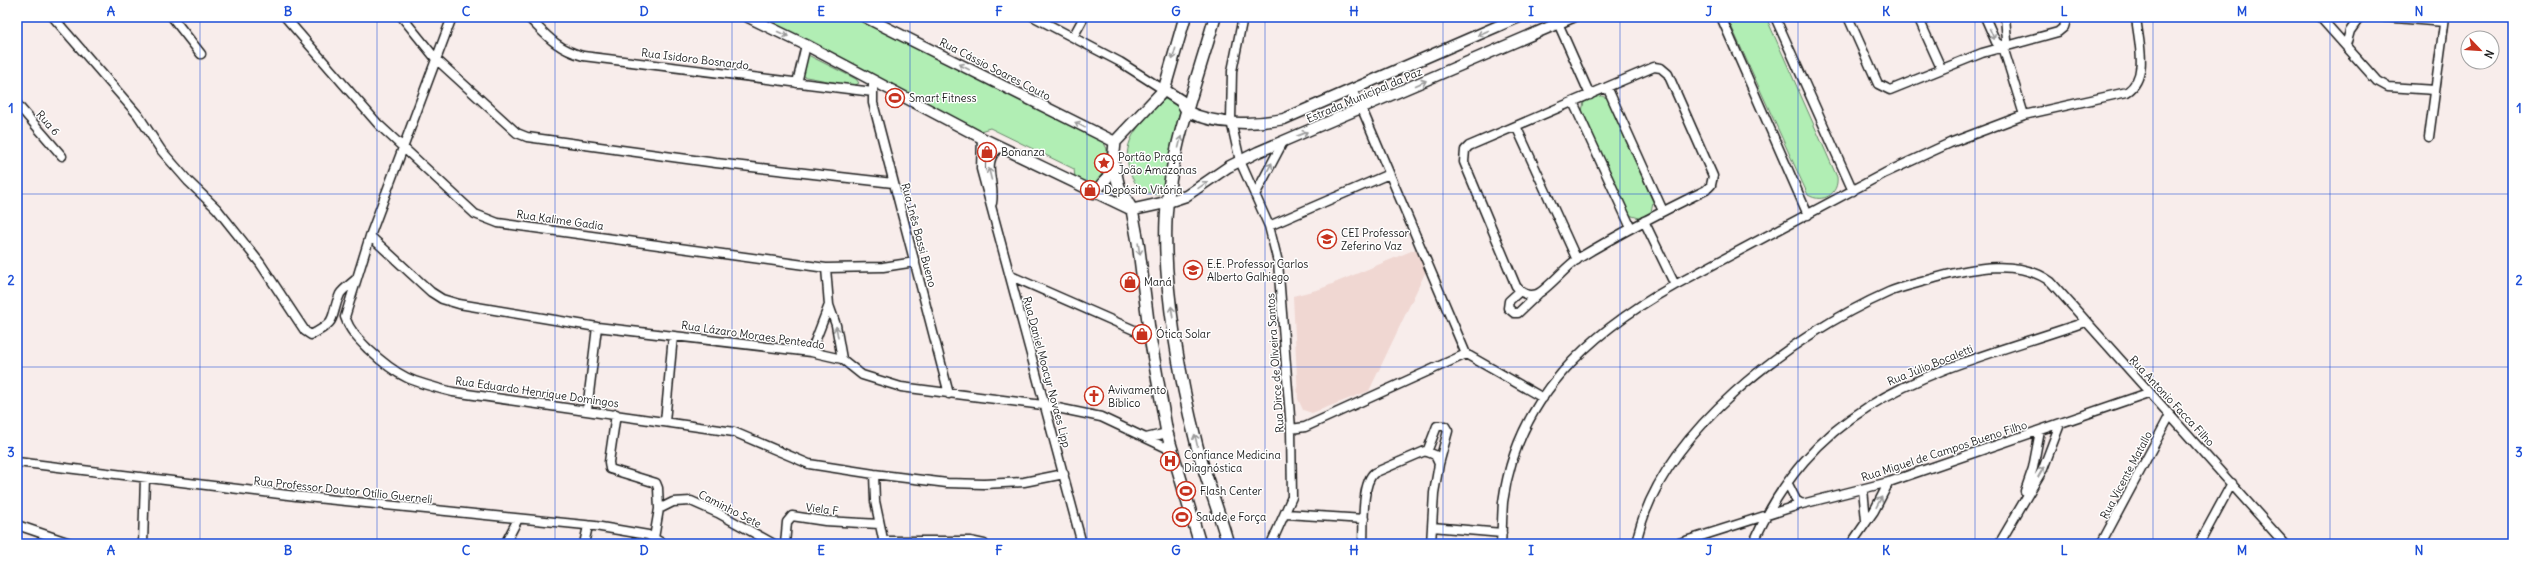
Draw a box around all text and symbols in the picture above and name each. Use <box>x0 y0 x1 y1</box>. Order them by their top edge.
text: A <box>107 3 116 20</box>
text: B <box>284 3 293 20</box>
text: C <box>462 3 471 20</box>
text: D <box>639 3 649 20</box>
text: E <box>817 3 825 20</box>
text: F <box>995 3 1003 20</box>
text: G <box>1171 3 1181 20</box>
text: H <box>1349 3 1359 20</box>
text: I <box>1528 3 1534 20</box>
text: J <box>1706 3 1713 20</box>
text: K <box>1882 3 1891 20</box>
text: L <box>2060 3 2068 20</box>
text: M <box>2237 3 2247 20</box>
text: N <box>2415 3 2423 20</box>
one-way arrow <box>1989 27 1996 39</box>
one-way arrow <box>1477 30 1489 37</box>
north arrow <box>2460 30 2500 70</box>
one-way arrow <box>776 31 788 38</box>
street label: Rua Cássio Soares Couto <box>937 35 1053 103</box>
street label: Rua Isidoro Bosnardo <box>640 45 750 73</box>
one-way arrow <box>1170 48 1177 61</box>
text: N <box>2481 48 2497 61</box>
one-way arrow <box>958 63 970 70</box>
street label: Estrada Municipal da Paz <box>1304 64 1424 126</box>
one-way arrow <box>1415 79 1427 86</box>
sports icon: Smart Fitness <box>884 87 906 109</box>
place label: Smart Fitness <box>909 91 977 105</box>
text: 1 <box>8 100 14 117</box>
text: 1 <box>2516 100 2522 117</box>
street label: Rua 6 <box>33 108 63 138</box>
one-way arrow <box>1075 121 1087 128</box>
one-way arrow <box>1295 130 1307 137</box>
one-way arrow <box>1176 136 1184 149</box>
shop icon: Bonanza <box>976 141 998 163</box>
place label: Bonanza <box>1001 145 1045 159</box>
place label: Portão Praça João Amazonas <box>1118 150 1197 177</box>
place icon: Portão Praça João Amazonas <box>1093 152 1115 174</box>
one-way arrow <box>1265 162 1273 174</box>
one-way arrow <box>986 168 993 181</box>
shop icon: Depósito Vitória <box>1079 179 1101 201</box>
street label: Rua Inês Bassi Bueno <box>898 181 940 289</box>
one-way arrow <box>1197 181 1208 189</box>
place label: Depósito Vitória <box>1104 183 1183 197</box>
street label: Rua Kalime Gadia <box>516 207 604 233</box>
place label: CEI Professor Zeferino Vaz <box>1341 226 1410 253</box>
school or university icon: CEI Professor Zeferino Vaz <box>1316 228 1338 250</box>
one-way arrow <box>1135 242 1143 255</box>
place label: E.E. Professor Carlos Alberto Galhiego <box>1207 257 1308 284</box>
school or university icon: E.E. Professor Carlos Alberto Galhiego <box>1182 259 1204 281</box>
shop icon: Maná <box>1119 271 1141 293</box>
text: 2 <box>7 272 15 289</box>
text: 2 <box>2515 272 2523 289</box>
place label: Maná <box>1144 275 1172 289</box>
street label: Rua Dirce de Oliveira Santos <box>1263 293 1287 433</box>
street label: Rua Daniel Moacyr Novaes Lipp <box>1020 295 1074 449</box>
one-way arrow <box>1168 306 1176 319</box>
street label: Rua Lázaro Moraes Penteado <box>680 318 826 352</box>
shop icon: Ótica Solar <box>1131 323 1153 345</box>
one-way arrow <box>833 326 841 339</box>
place label: Ótica Solar <box>1156 326 1211 341</box>
street label: Rua Júlio Bocaletti <box>1885 341 1975 389</box>
street label: Rua Antonio Facca Filho <box>2126 353 2218 449</box>
street label: Rua Eduardo Henrique Domingos <box>454 374 620 410</box>
place label: Avivamento Bíblico <box>1108 383 1166 410</box>
church icon: Avivamento Bíblico <box>1083 385 1105 407</box>
street label: Rua Miguel de Campos Bueno Filho <box>1859 418 2029 484</box>
street label: Rua Vicente Matallo <box>2097 429 2155 521</box>
one-way arrow <box>1191 434 1199 447</box>
text: 3 <box>7 444 15 461</box>
text: 3 <box>2515 444 2523 461</box>
place label: Confiance Medicina Diagnóstica <box>1184 448 1281 475</box>
hospital icon: Confiance Medicina Diagnóstica <box>1159 450 1181 472</box>
one-way arrow <box>2037 466 2045 478</box>
street label: Rua Professor Doutor Otílio Guerneli <box>253 474 433 506</box>
sports icon: Flash Center <box>1175 480 1197 502</box>
place label: Flash Center <box>1200 484 1263 498</box>
street label: Caminho Sete <box>696 487 764 531</box>
one-way arrow <box>1876 496 1883 508</box>
street label: Viela F <box>805 500 839 518</box>
sports icon: Saude e Força <box>1171 506 1193 528</box>
place label: Saude e Força <box>1196 510 1266 524</box>
text: A <box>107 542 116 559</box>
text: B <box>284 542 293 559</box>
text: C <box>462 542 471 559</box>
text: D <box>639 542 649 559</box>
text: E <box>817 542 825 559</box>
text: F <box>995 542 1003 559</box>
text: G <box>1171 542 1181 559</box>
text: H <box>1349 542 1359 559</box>
text: I <box>1528 542 1534 559</box>
text: J <box>1706 542 1713 559</box>
text: K <box>1882 542 1891 559</box>
text: L <box>2060 542 2068 559</box>
text: M <box>2237 542 2247 559</box>
text: N <box>2415 542 2423 559</box>

